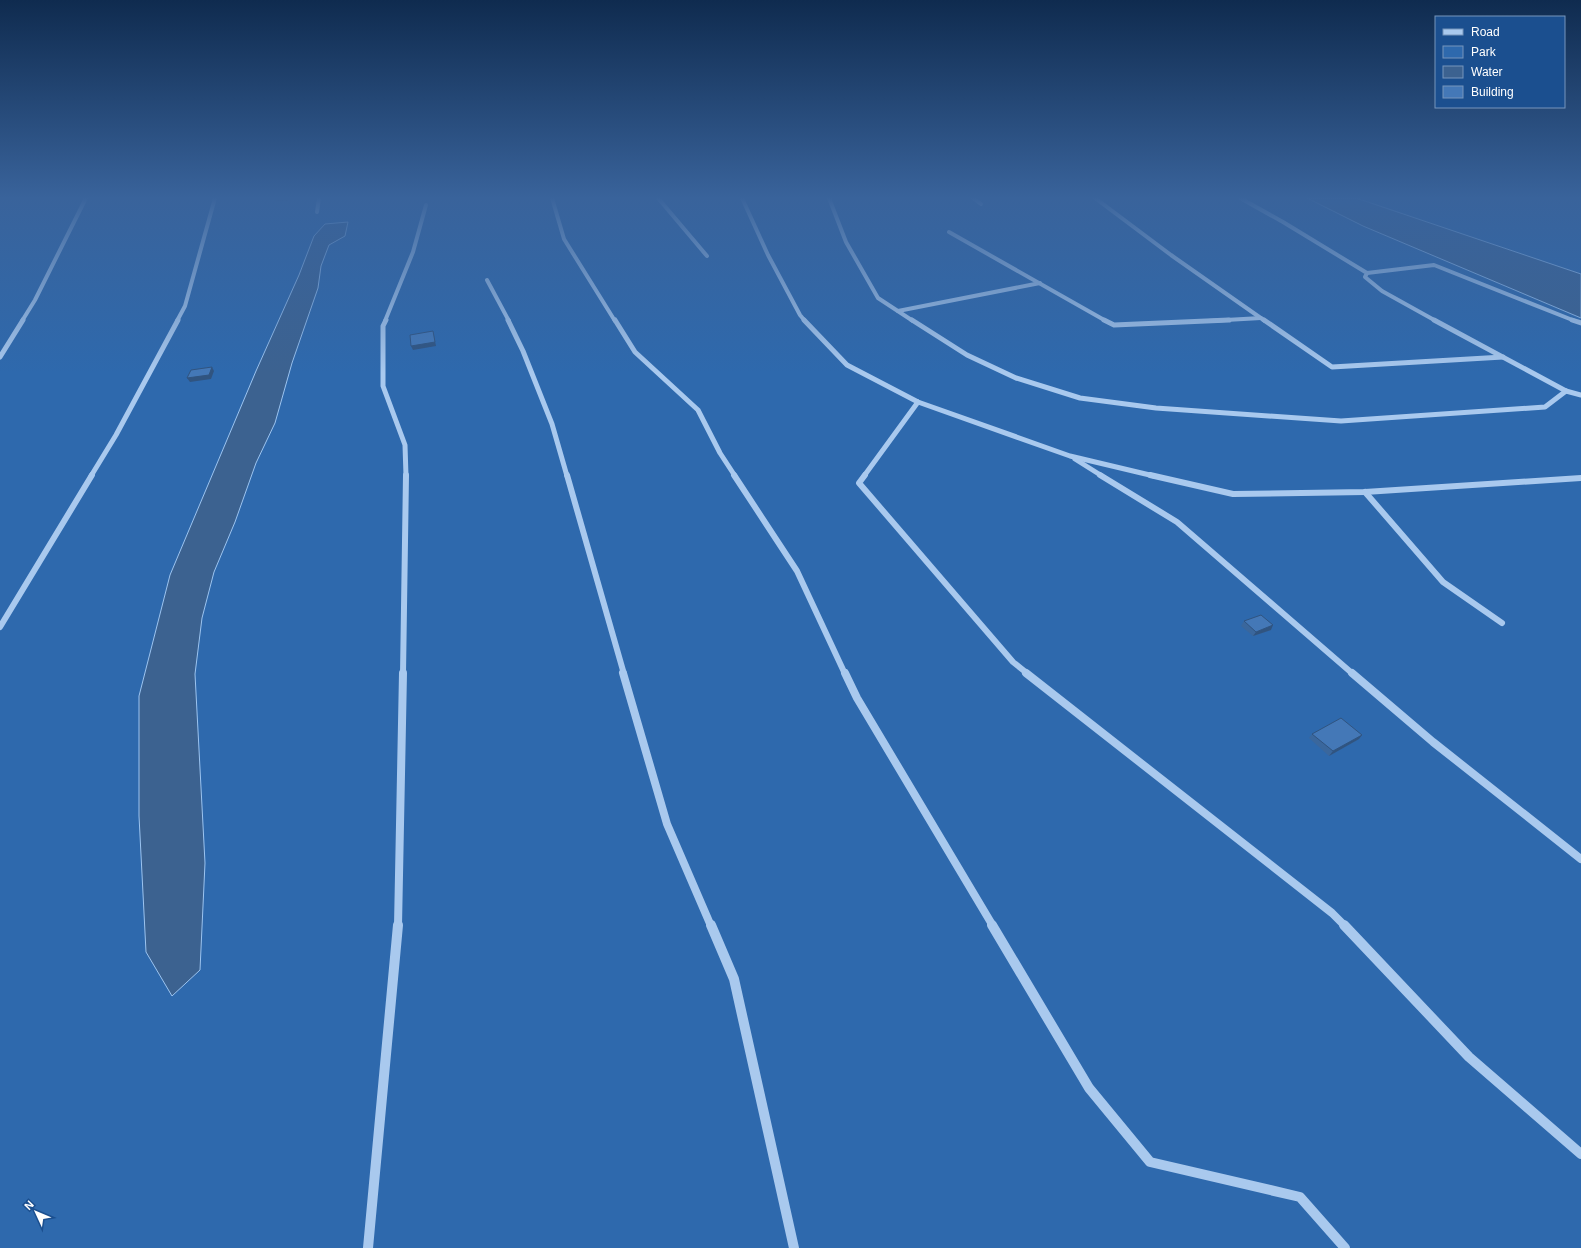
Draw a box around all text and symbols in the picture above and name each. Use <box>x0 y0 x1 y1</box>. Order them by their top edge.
legend <box>1435 16 1565 108</box>
text: Road <box>1471 25 1500 39</box>
text: Park <box>1471 45 1497 59</box>
text: Water <box>1471 65 1503 79</box>
text: Building <box>1471 85 1514 99</box>
north arrow <box>16 1192 56 1232</box>
text: N <box>22 1198 36 1212</box>

